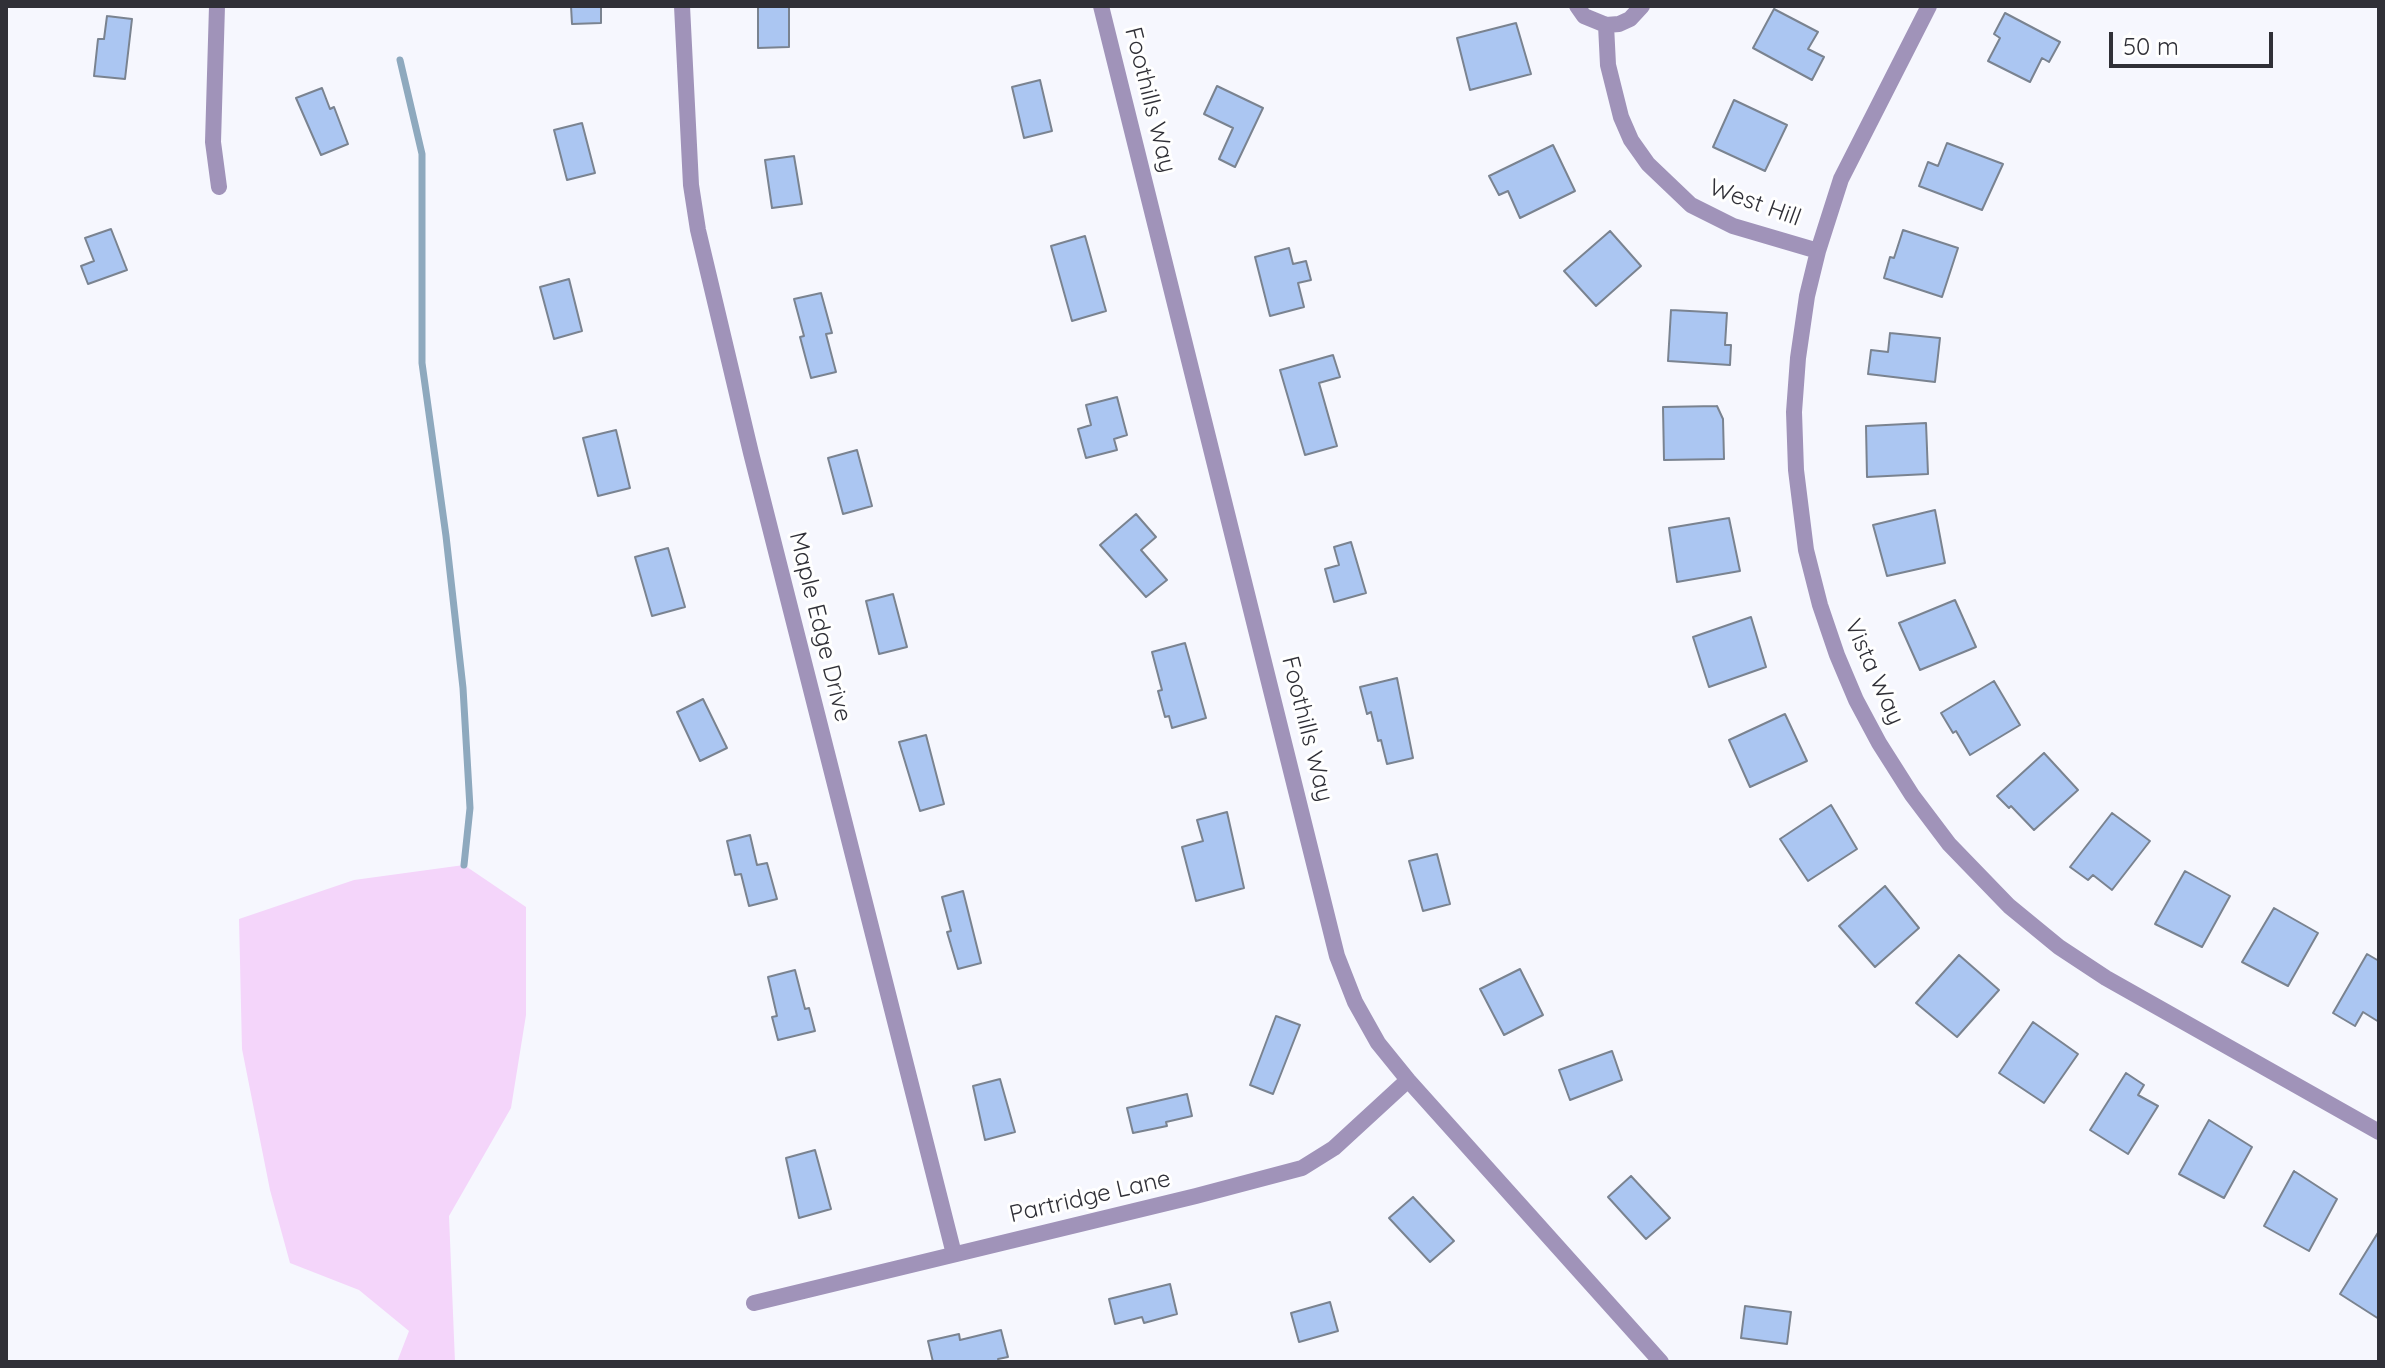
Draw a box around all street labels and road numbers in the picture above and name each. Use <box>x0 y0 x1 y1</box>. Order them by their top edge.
street label: Foothills Way <box>1118 24 1182 176</box>
street label: West Hill <box>1705 173 1805 233</box>
street label: Maple Edge Drive <box>782 529 858 725</box>
street label: Vista Way <box>1838 615 1910 729</box>
street label: Foothills Way <box>1275 653 1339 805</box>
street label: Partridge Lane <box>1007 1164 1173 1230</box>

